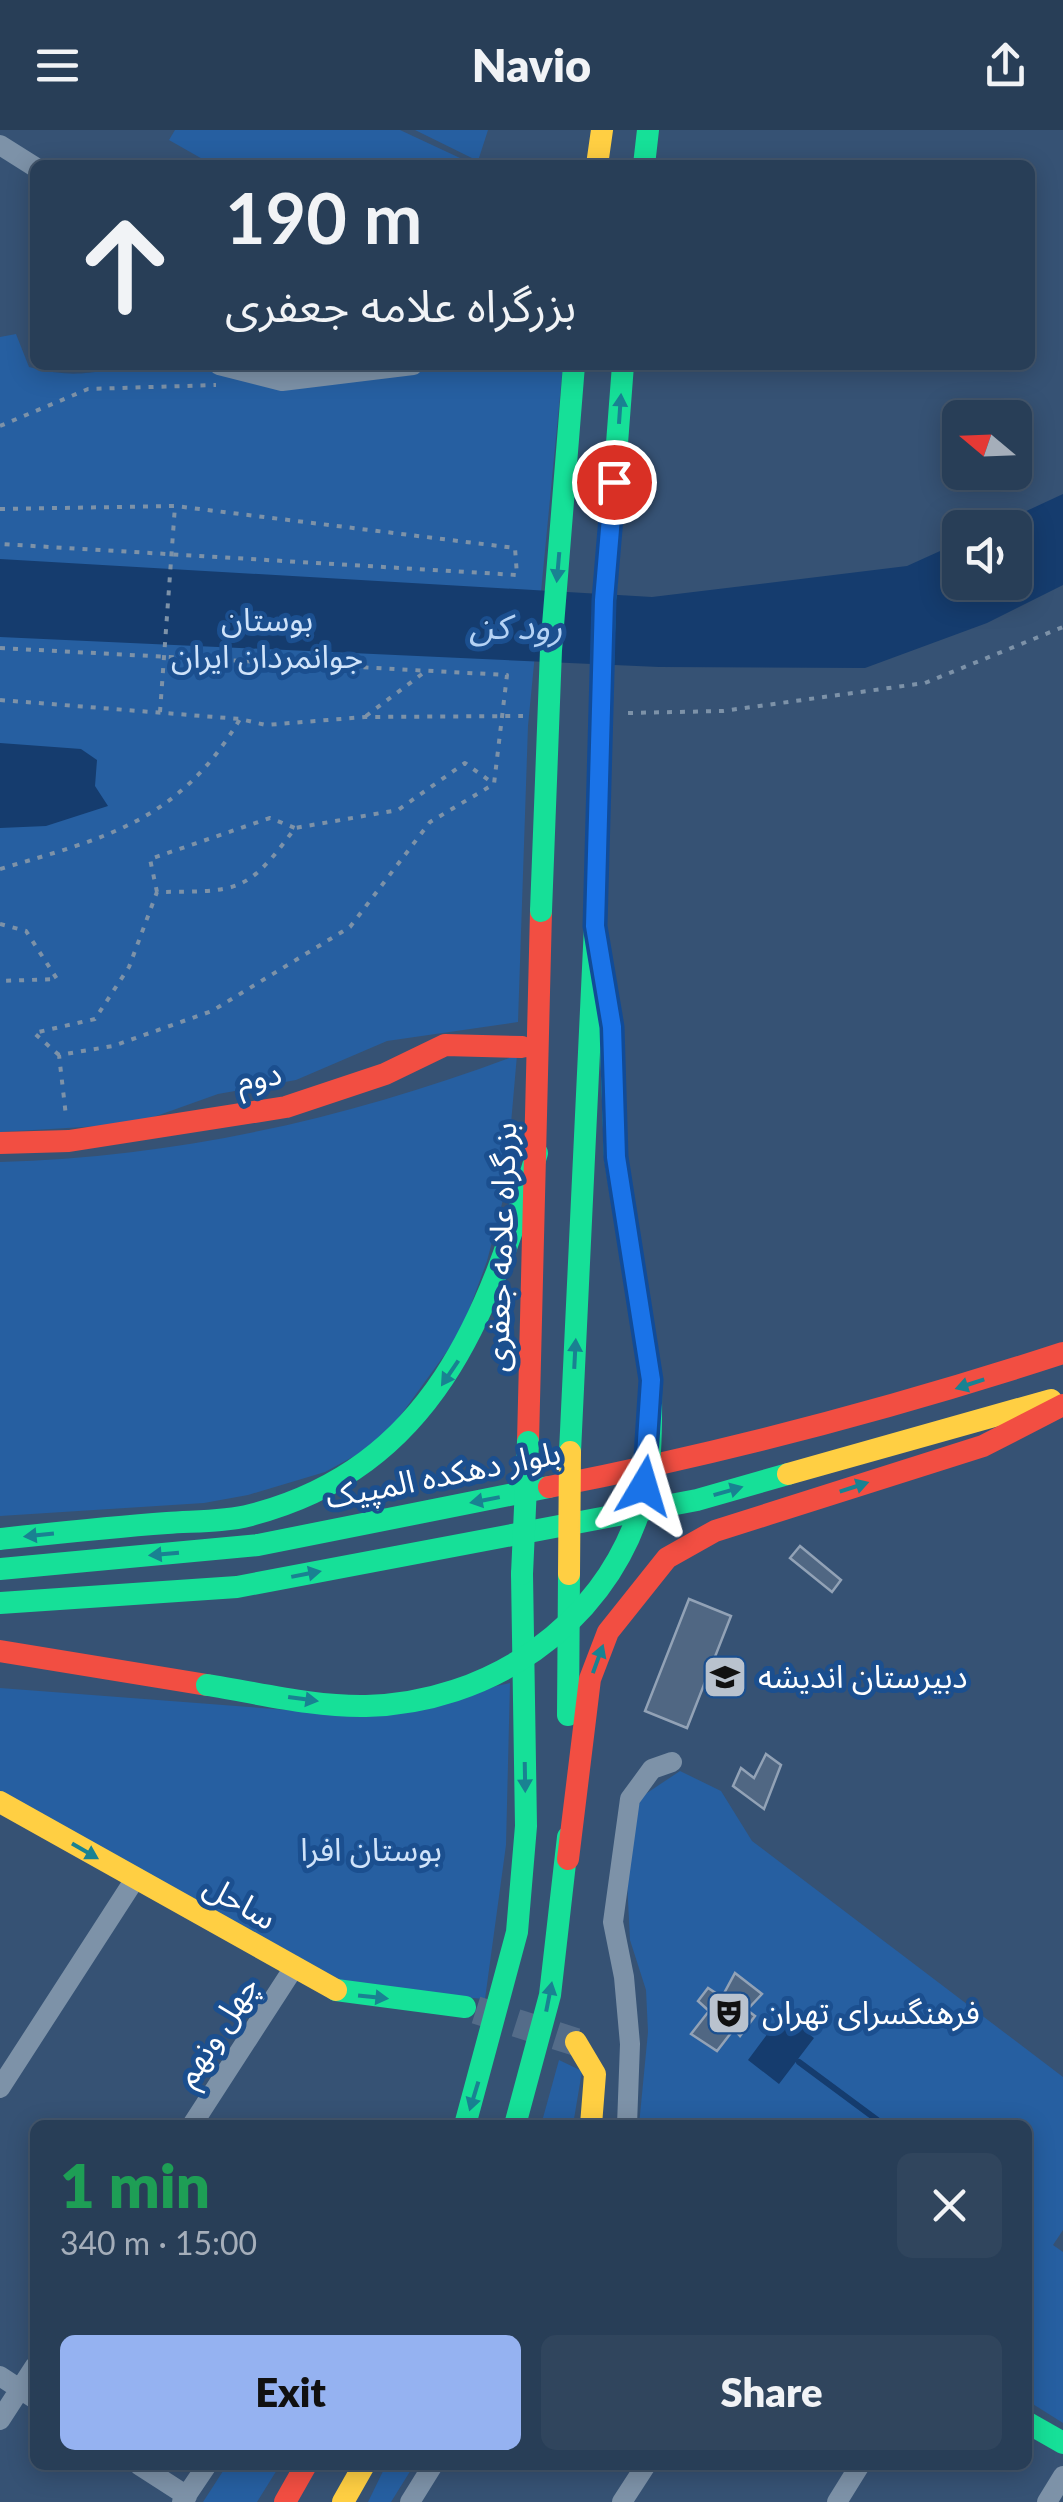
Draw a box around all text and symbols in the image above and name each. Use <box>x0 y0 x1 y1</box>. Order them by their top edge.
icon: menu <box>30 38 85 93</box>
text: Navio <box>472 38 591 92</box>
icon: share <box>978 38 1033 93</box>
text: 190 m <box>225 175 422 259</box>
icon: ahead <box>60 200 190 330</box>
text: بزرگراه علامه جعفری <box>225 278 576 332</box>
one-way arrow <box>612 393 628 425</box>
north arrow <box>942 400 1032 490</box>
map controls <box>942 400 1032 600</box>
pin <box>572 440 657 525</box>
icon: arrive <box>587 455 642 510</box>
button: sound <box>942 510 1032 600</box>
one-way arrow <box>549 551 565 583</box>
park label: بوستان جوانمردان ایران <box>171 599 363 676</box>
water label: رود کن <box>469 603 563 649</box>
street label: دوم <box>233 1052 286 1105</box>
street label: بزرگراه علامه جعفری <box>476 1121 524 1372</box>
one-way arrow <box>567 1338 583 1370</box>
one-way arrow <box>441 1360 460 1387</box>
one-way arrow <box>955 1377 985 1392</box>
street label: بلوار دهکده المپیک <box>322 1432 564 1518</box>
position arrow <box>592 1434 696 1538</box>
one-way arrow <box>840 1479 870 1494</box>
one-way arrow <box>713 1483 743 1498</box>
one-way arrow <box>468 1493 500 1508</box>
one-way arrow <box>23 1527 55 1543</box>
one-way arrow <box>148 1546 180 1562</box>
one-way arrow <box>291 1565 322 1581</box>
one-way arrow <box>591 1644 606 1674</box>
school or university icon: دبیرستان اندیشه <box>702 1654 748 1700</box>
place label: دبیرستان اندیشه <box>758 1656 968 1696</box>
one-way arrow <box>288 1691 320 1707</box>
one-way arrow <box>518 1761 534 1793</box>
park label: بوستان افرا <box>300 1829 442 1869</box>
one-way arrow <box>70 1842 99 1859</box>
street label: ساحل <box>198 1865 284 1937</box>
street label: چهل ونهم <box>166 1968 271 2096</box>
one-way arrow <box>541 1981 557 2012</box>
one-way arrow <box>357 1989 389 2005</box>
theatre icon: فرهنگسرای تهران <box>706 1990 752 2036</box>
place label: فرهنگسرای تهران <box>762 1992 980 2032</box>
one-way arrow <box>466 2081 481 2112</box>
text: 1 min <box>60 2149 210 2221</box>
button: close <box>897 2153 1002 2258</box>
text: 340 m · 15:00 <box>60 2223 257 2262</box>
button: Exit <box>60 2335 521 2450</box>
button: Share <box>541 2335 1002 2450</box>

